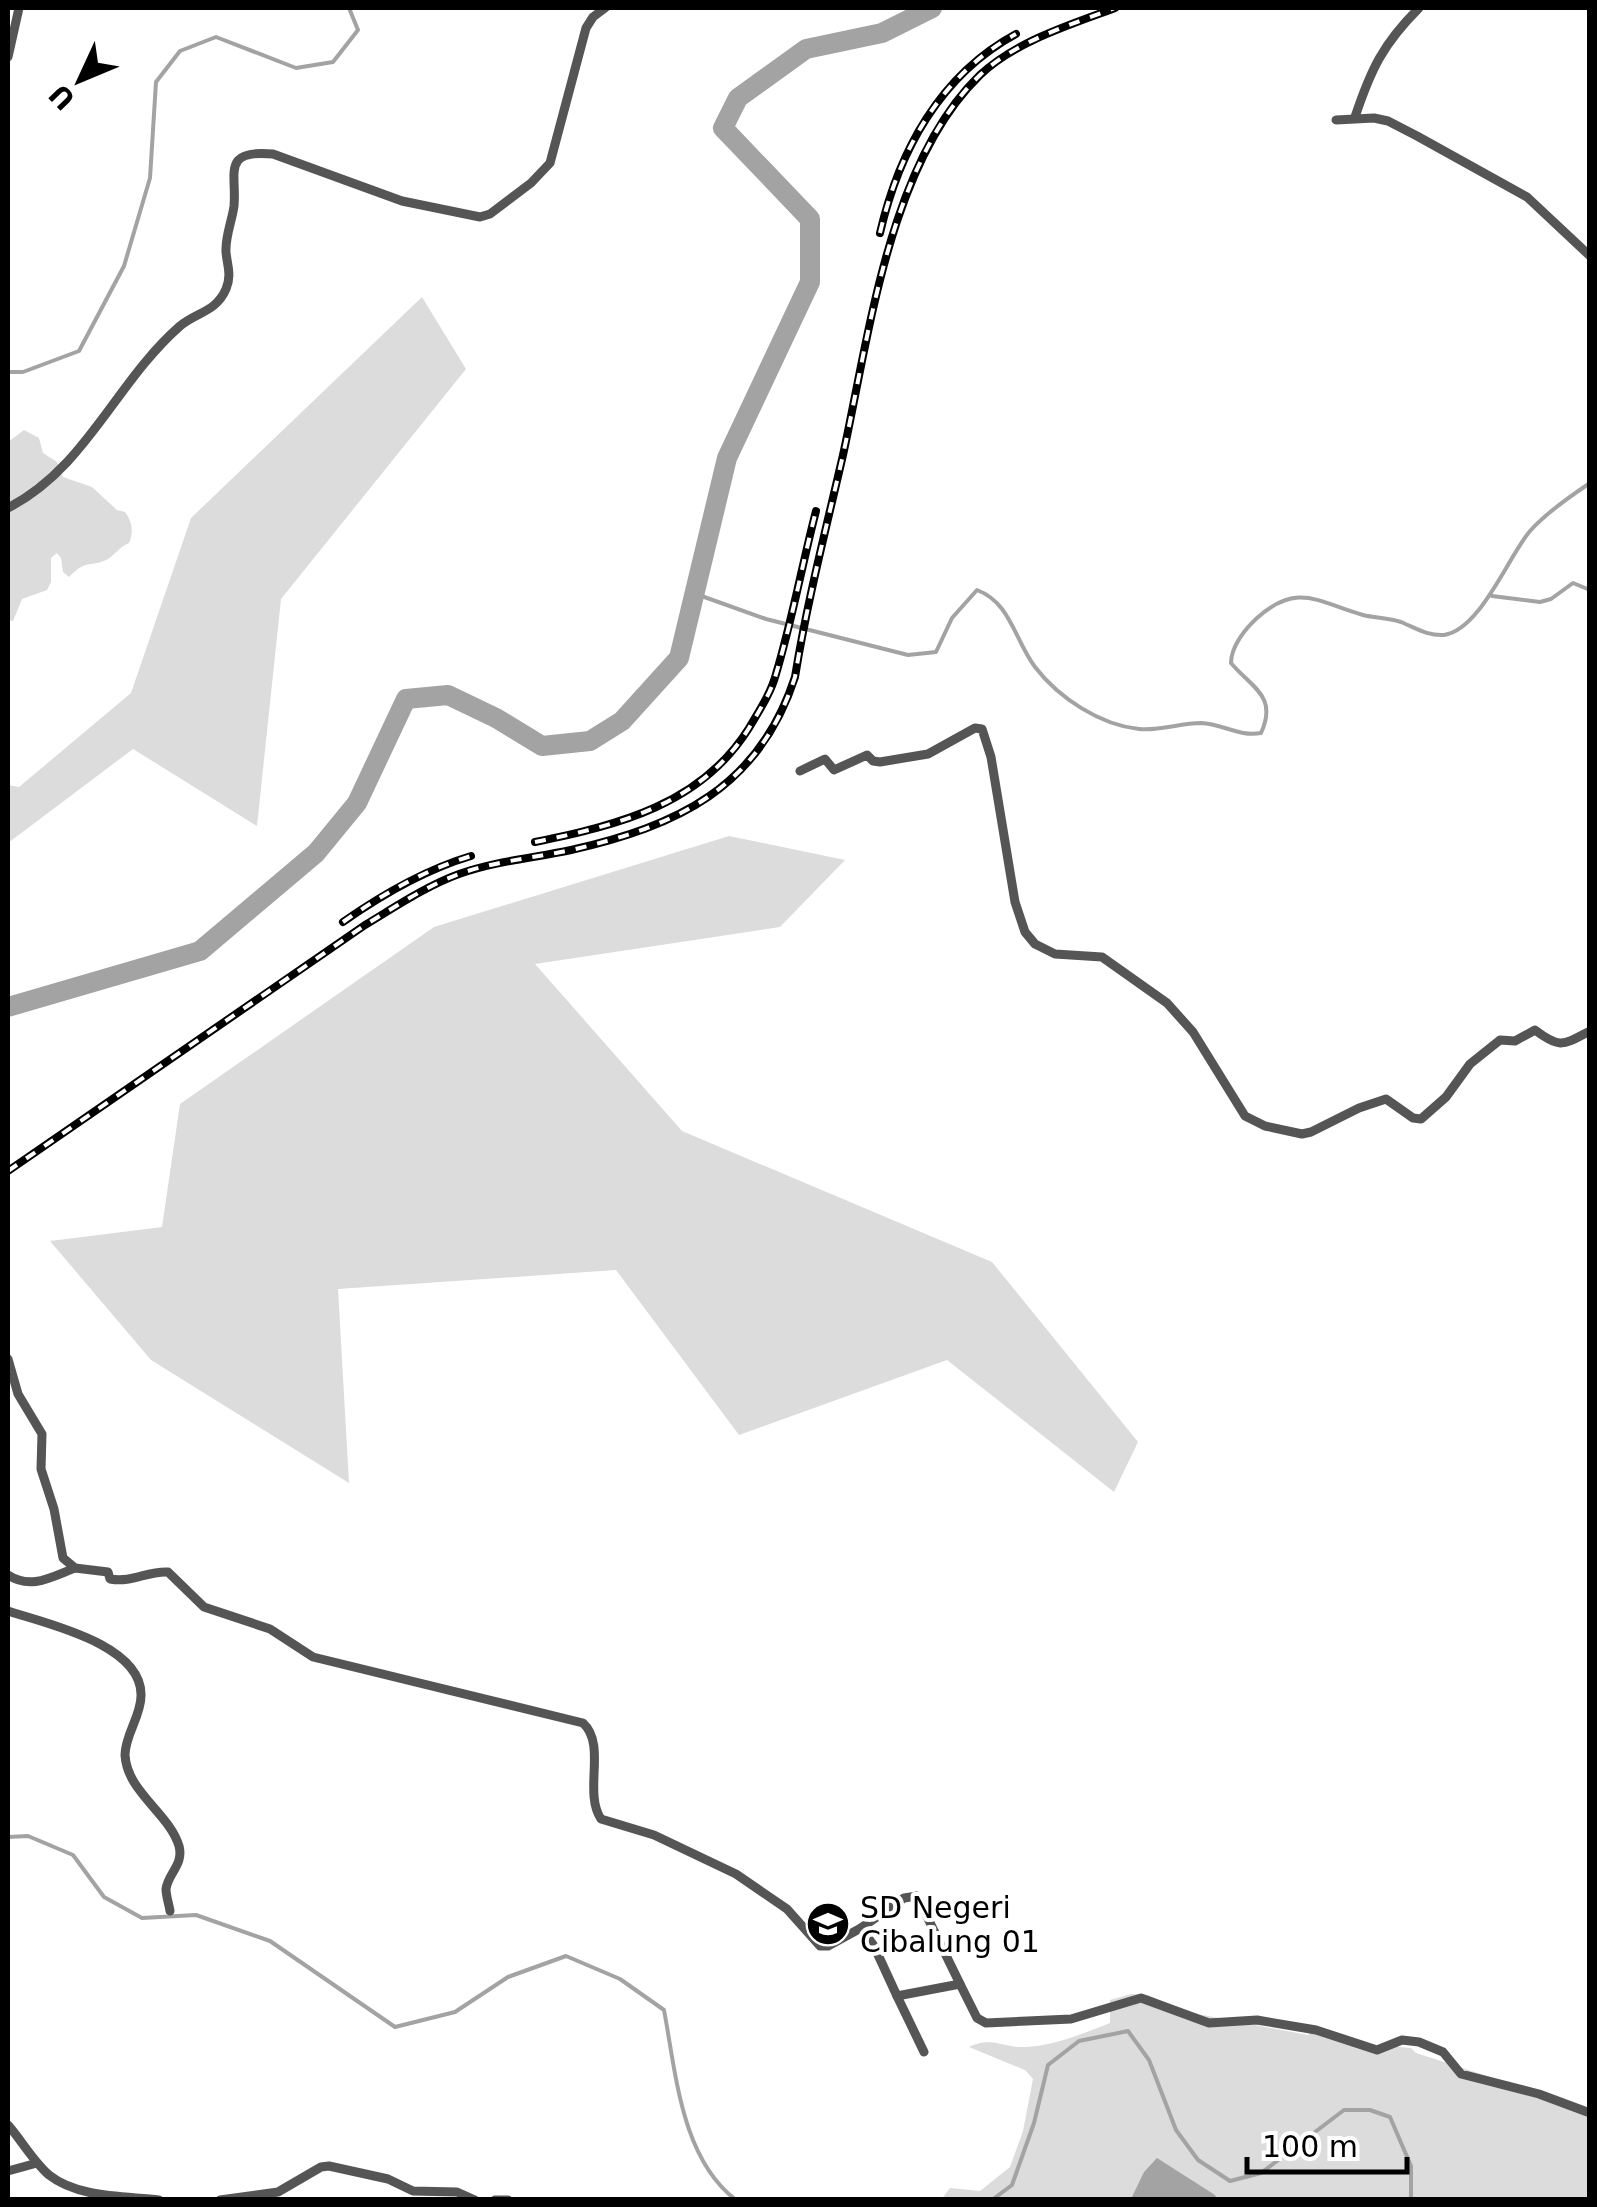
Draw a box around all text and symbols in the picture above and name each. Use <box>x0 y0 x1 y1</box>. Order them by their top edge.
north arrow <box>30 30 130 130</box>
text: U <box>43 77 82 117</box>
place label: SD Negeri Cibalung 01 <box>860 1890 1040 1959</box>
school or university icon: SD Negeri Cibalung 01 <box>805 1901 851 1947</box>
scale bar <box>1247 2112 1407 2174</box>
text: 100 m <box>1262 2129 1358 2164</box>

